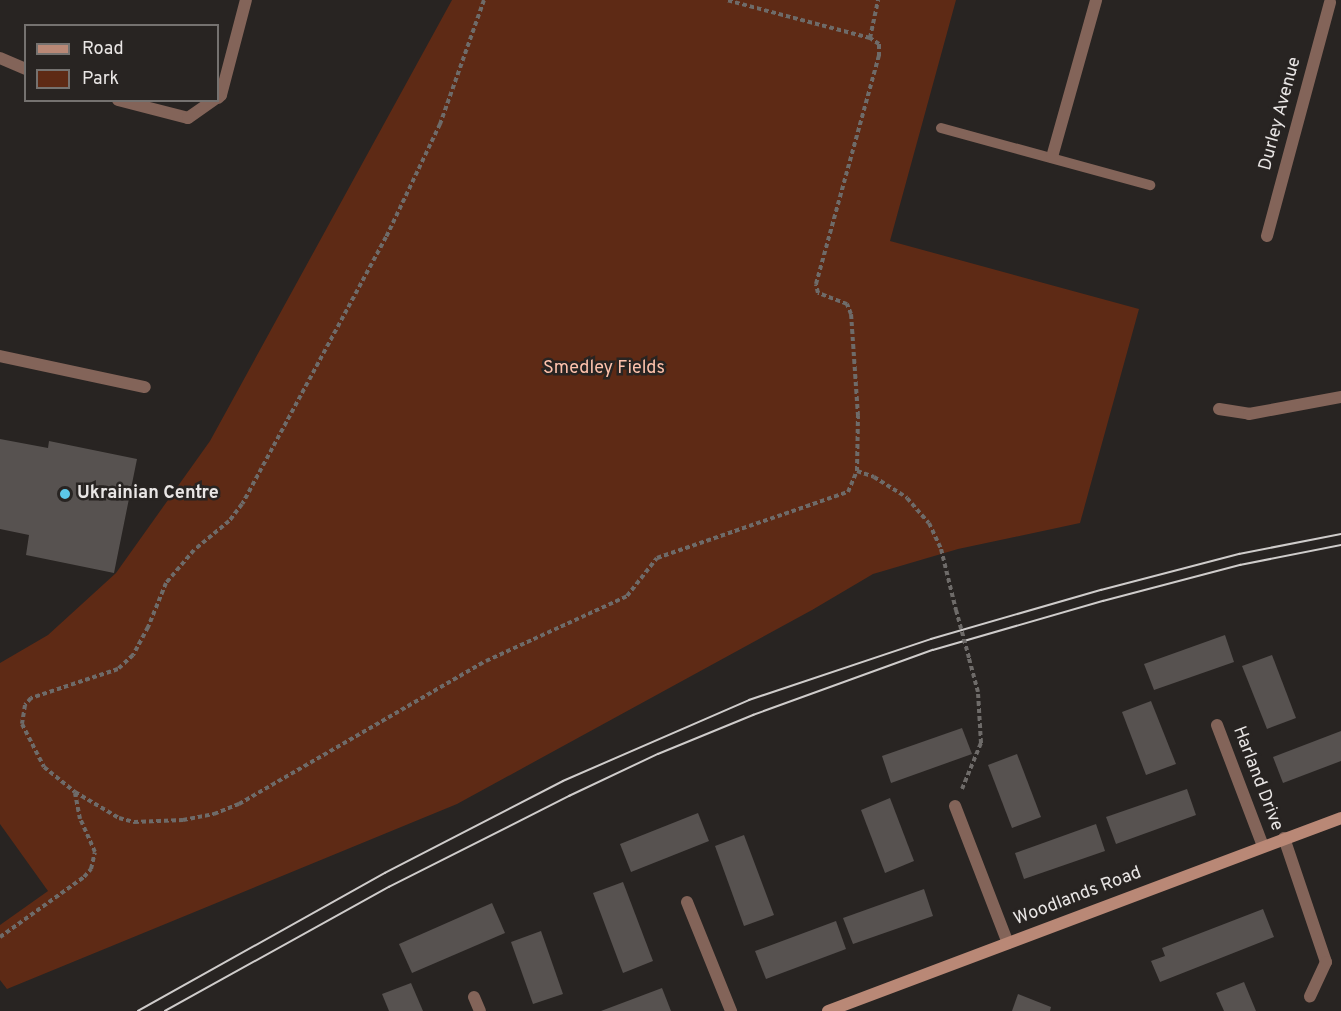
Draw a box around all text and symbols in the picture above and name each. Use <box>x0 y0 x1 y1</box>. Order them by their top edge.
legend <box>24 24 219 102</box>
text: Road <box>82 38 124 61</box>
street label: Durley Avenue <box>1255 54 1307 174</box>
text: Park <box>82 68 119 91</box>
park label: Smedley Fields <box>543 358 665 380</box>
place label: Ukrainian Centre <box>77 483 219 505</box>
marker: Ukrainian Centre <box>58 487 72 501</box>
street label: Harland Drive <box>1227 724 1287 834</box>
street label: Woodlands Road <box>1011 863 1145 931</box>

